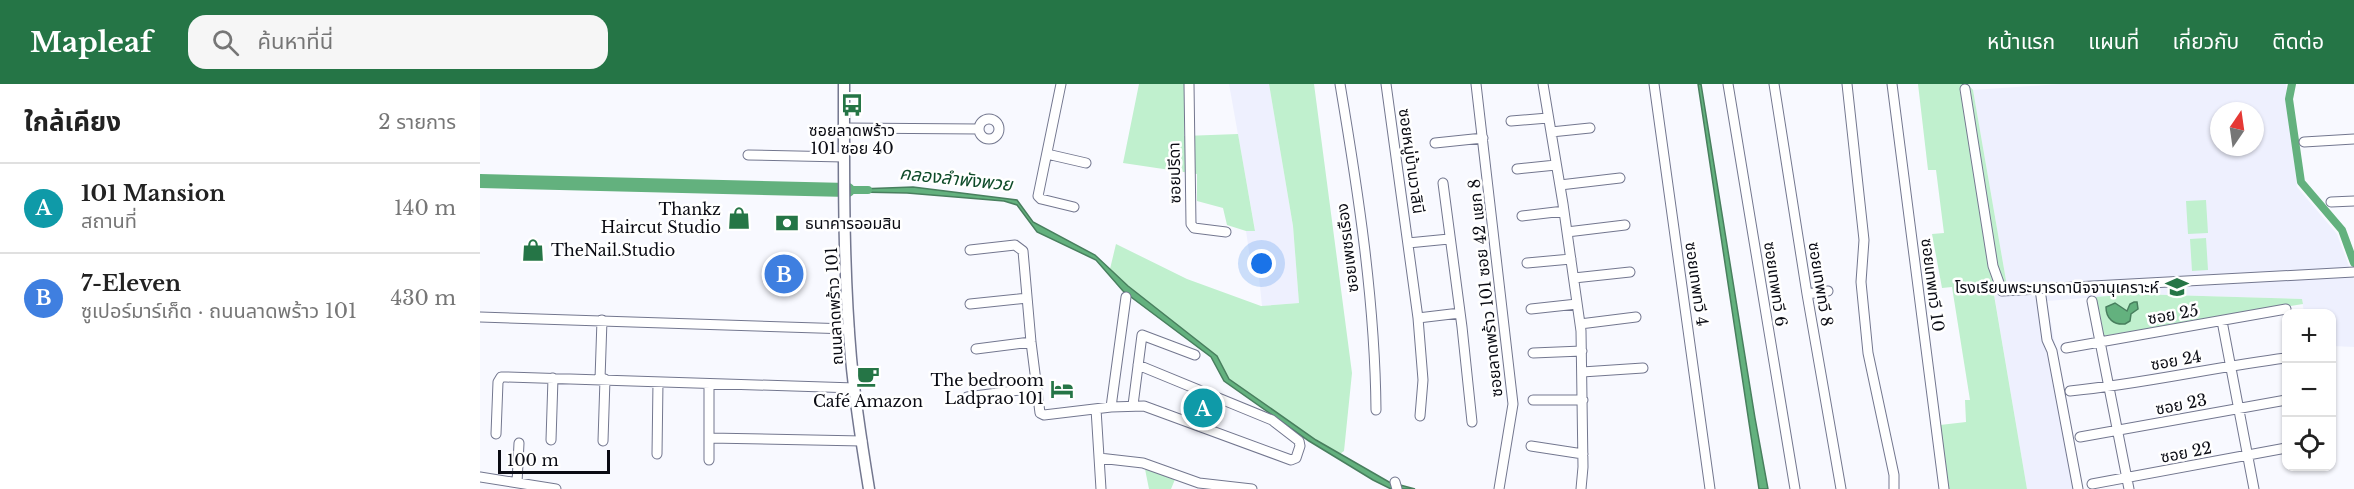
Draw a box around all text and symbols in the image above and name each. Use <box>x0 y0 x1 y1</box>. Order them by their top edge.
search box <box>188 15 608 69</box>
text: Mapleaf <box>30 25 152 60</box>
icon: search <box>209 26 242 59</box>
text: ค้นหาที่นี่ <box>257 28 333 55</box>
text: หน้าแรก <box>1987 29 2055 55</box>
text: แผนที่ <box>2088 29 2139 55</box>
text: เกี่ยวกับ <box>2172 29 2239 55</box>
text: ติดต่อ <box>2272 29 2324 55</box>
bus stop icon: ซอยลาดพร้าว 101 ซอย 40 <box>839 92 865 118</box>
north arrow <box>2210 102 2264 156</box>
text: ใกล้เคียง <box>24 106 121 138</box>
street label: ซอยหมู่บ้านวาสินี <box>1395 107 1429 215</box>
text: 2 รายการ <box>378 110 456 134</box>
place label: ซอยลาดพร้าว 101 ซอย 40 <box>809 120 895 158</box>
street label: ซอยปรีดา <box>1163 142 1185 204</box>
water label: คลองลำพังพวย <box>899 162 1015 196</box>
street label: ซอยลาดพร้าว 101 ซอย 42 แยก 8 <box>1464 178 1506 398</box>
text: 101 Mansion <box>81 180 225 207</box>
text: A <box>35 196 52 220</box>
text: 140 m <box>394 196 456 220</box>
place label: Thankz Haircut Studio <box>601 199 721 237</box>
street label: ซอยเพชรเรือง <box>1332 202 1362 294</box>
shop icon: Thankz Haircut Studio <box>726 205 752 231</box>
text: สถานที่ <box>81 209 137 233</box>
bank icon: ธนาคารออมสิน <box>774 210 800 236</box>
place label: ธนาคารออมสิน <box>805 213 901 233</box>
shop icon: TheNail.Studio <box>520 237 546 263</box>
street label: ซอยเทพทวี 10 <box>1917 237 1949 333</box>
place label: TheNail.Studio <box>551 240 675 260</box>
street label: ซอยเทพทวี 6 <box>1760 240 1792 328</box>
street label: ซอยเทพทวี 8 <box>1804 240 1838 328</box>
street label: ซอยเทพทวี 4 <box>1681 241 1713 327</box>
street label: ถนนลาดพร้าว 101 <box>821 246 847 366</box>
your location <box>1247 249 1276 278</box>
pin: B <box>764 252 804 297</box>
text: 7-Eleven <box>81 270 181 297</box>
school or university icon: โรงเรียนพระมารดานิจจานุเคราะห์ <box>2164 274 2190 300</box>
place label: โรงเรียนพระมารดานิจจานุเคราะห์ <box>1955 277 2159 297</box>
text: B <box>36 286 51 310</box>
text: 430 m <box>391 286 456 310</box>
text: ซูเปอร์มาร์เก็ต · ถนนลาดพร้าว 101 <box>81 299 357 323</box>
street label: ซอย 25 <box>2146 300 2200 328</box>
map controls <box>2282 309 2336 471</box>
button: + <box>2282 309 2336 363</box>
street label: ซอย 24 <box>2149 346 2203 374</box>
cafe icon: Café Amazon <box>855 363 881 389</box>
button: − <box>2282 363 2336 417</box>
place label: The bedroom Ladprao 101 <box>930 370 1044 408</box>
hotel icon: The bedroom Ladprao 101 <box>1049 376 1075 402</box>
pin: A <box>1184 386 1222 430</box>
street label: ซอย 23 <box>2154 389 2208 419</box>
place label: Café Amazon <box>813 391 923 411</box>
button: locate <box>2282 417 2336 471</box>
street label: ซอย 22 <box>2159 437 2213 467</box>
scale bar <box>498 447 610 474</box>
text: 100 m <box>507 450 559 470</box>

